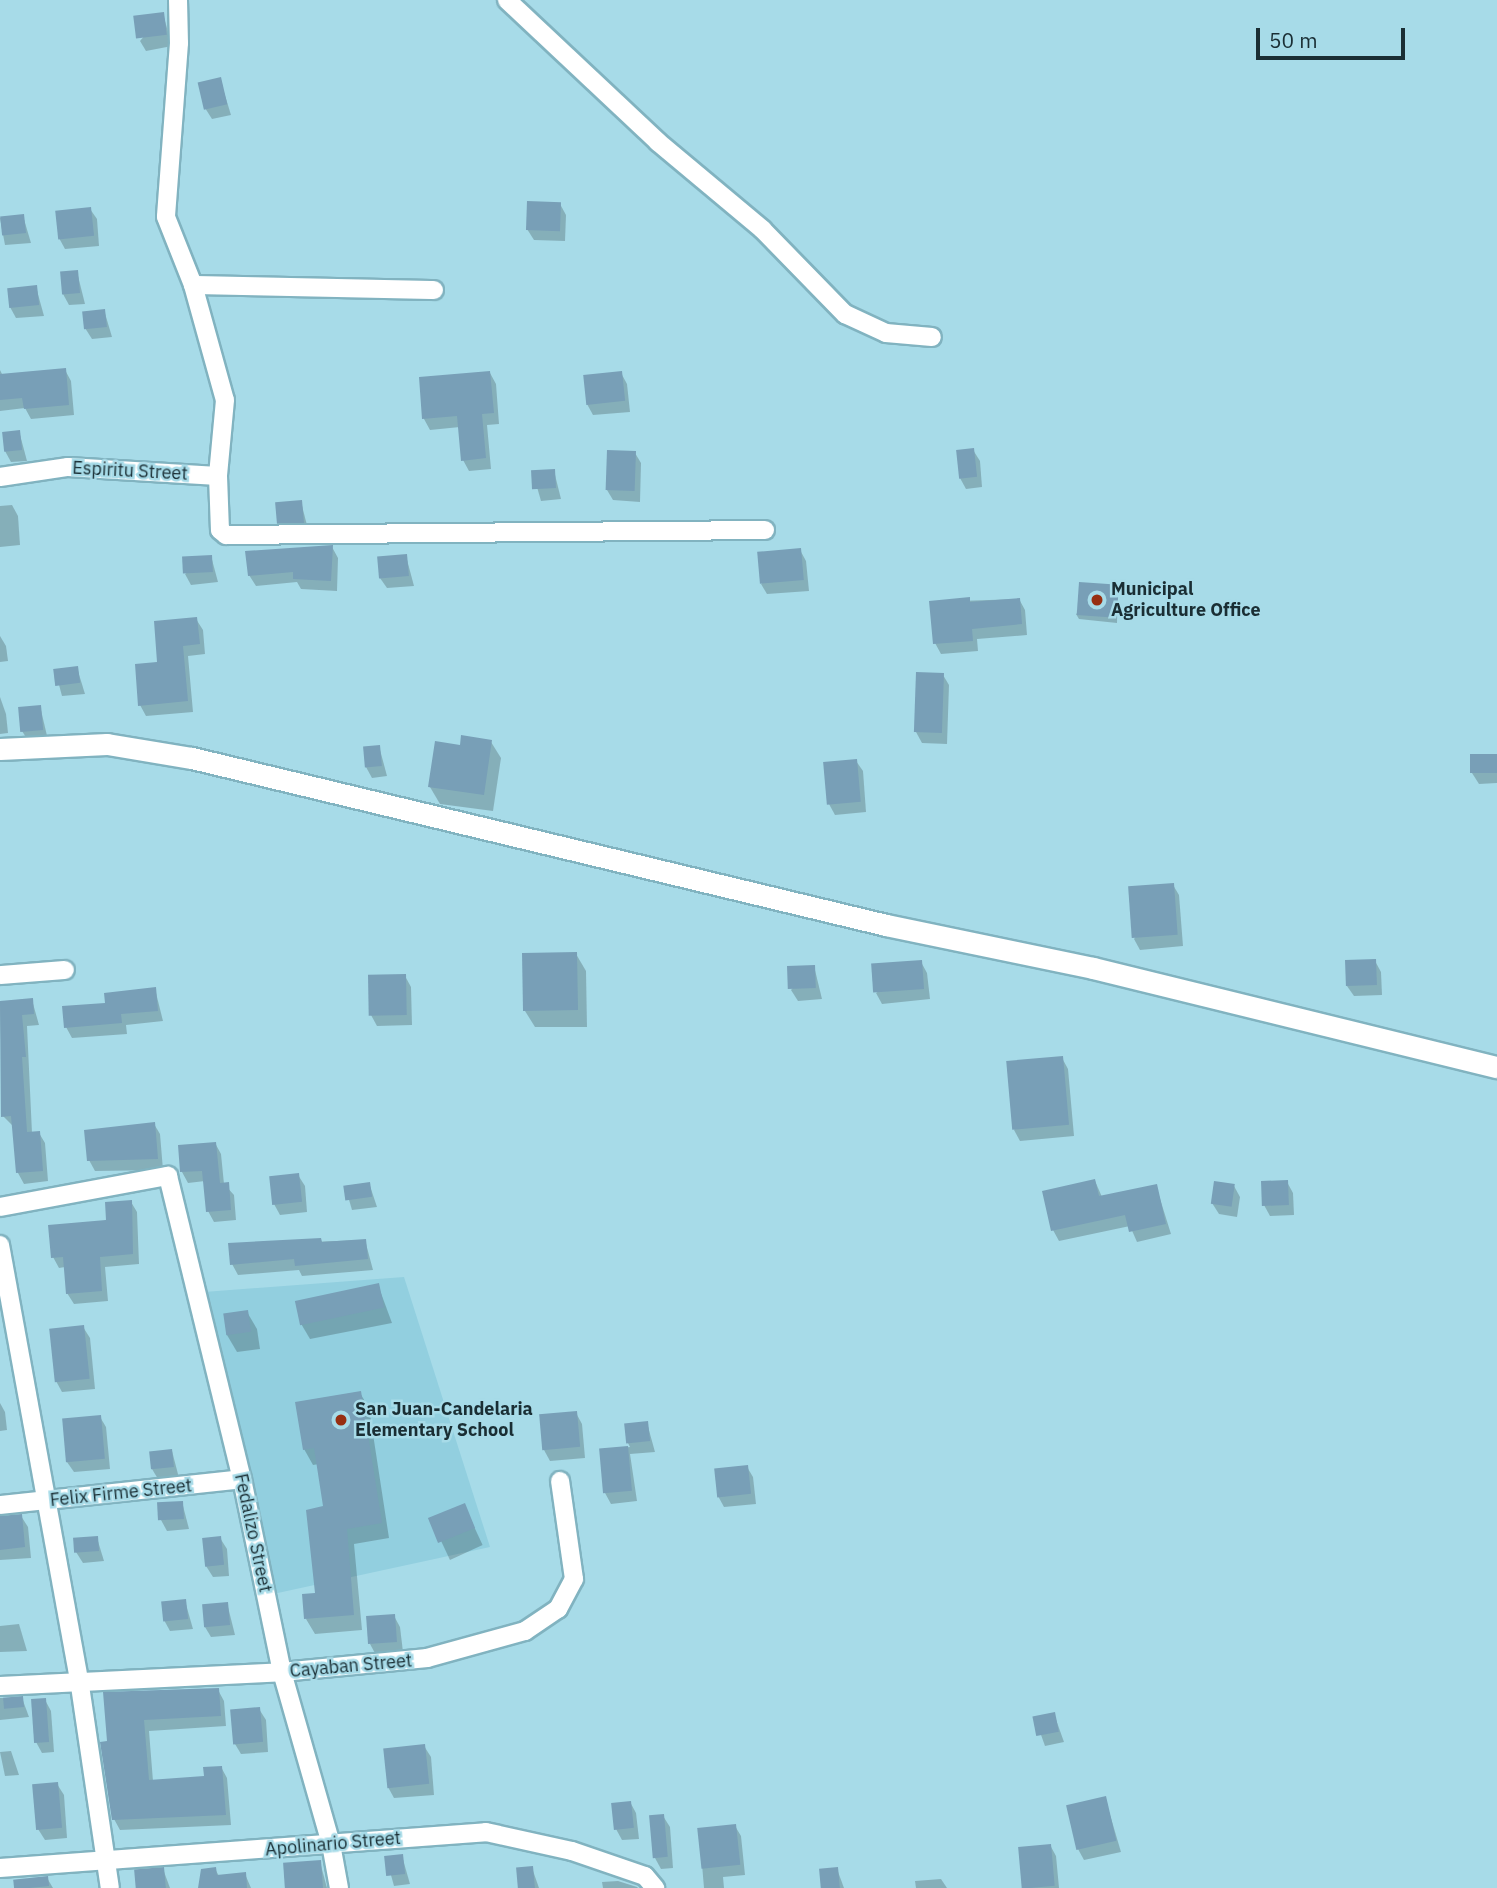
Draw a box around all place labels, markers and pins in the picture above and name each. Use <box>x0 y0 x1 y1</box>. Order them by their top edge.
place label: Municipal Agriculture Office <box>1111 579 1261 622</box>
marker: Municipal Agriculture Office <box>1089 592 1105 608</box>
place label: San Juan-Candelaria Elementary School <box>355 1399 533 1442</box>
marker: San Juan-Candelaria Elementary School <box>333 1412 349 1428</box>

